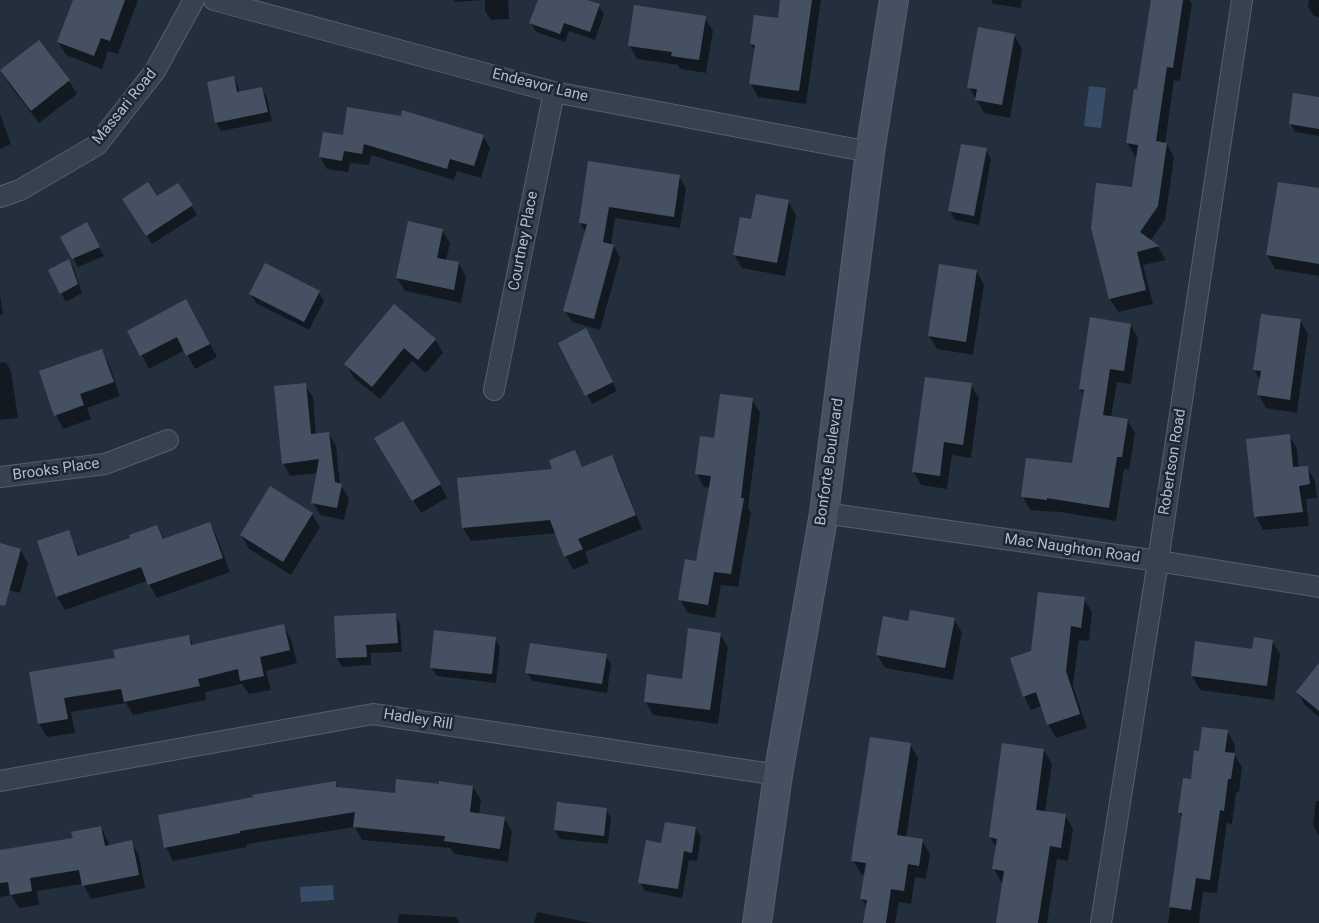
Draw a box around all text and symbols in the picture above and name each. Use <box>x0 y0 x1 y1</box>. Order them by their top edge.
street label: Endeavor Lane <box>490 65 590 107</box>
street label: Massari Road <box>89 66 161 148</box>
street label: Courtney Place <box>506 190 542 292</box>
street label: Bonforte Boulevard <box>812 397 848 527</box>
street label: Robertson Road <box>1156 408 1190 516</box>
street label: Brooks Place <box>11 455 101 485</box>
street label: Mac Naughton Road <box>1003 531 1141 567</box>
street label: Hadley Rill <box>382 706 454 734</box>

